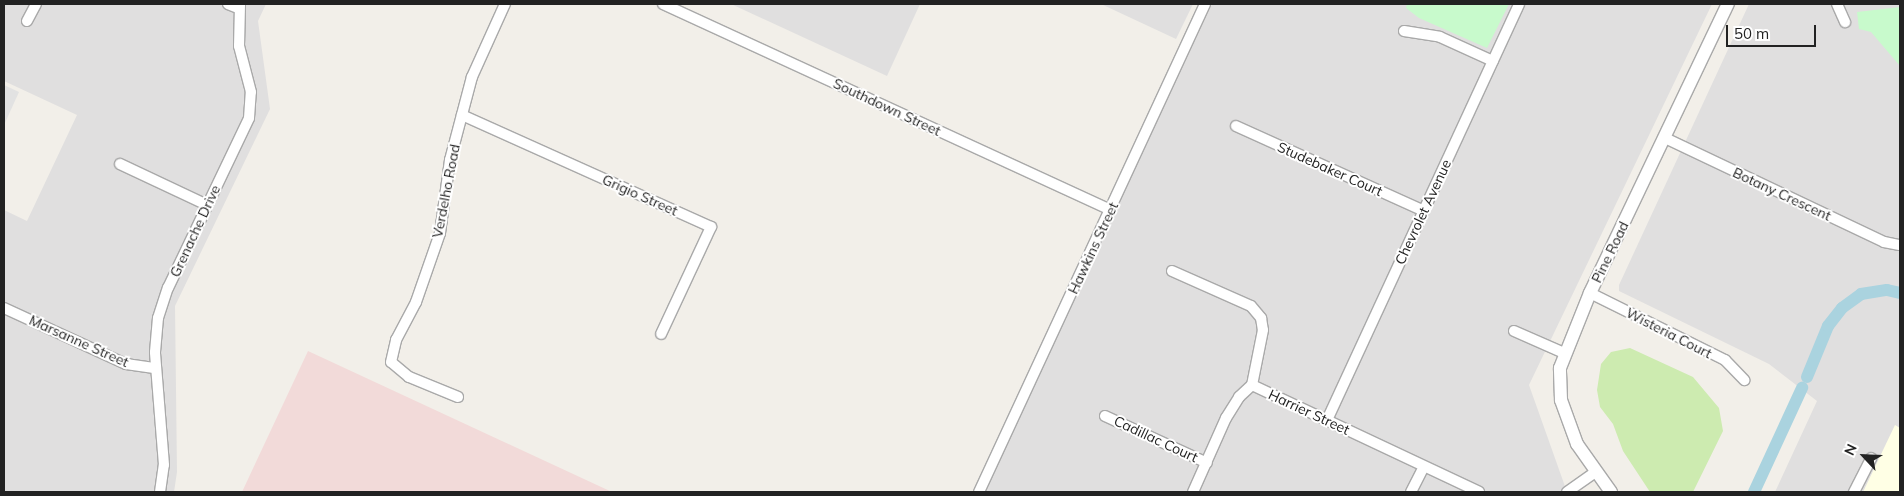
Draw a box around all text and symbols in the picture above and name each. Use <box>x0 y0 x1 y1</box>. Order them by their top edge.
scale bar <box>1729 15 1819 47</box>
text: 50 m <box>1734 24 1769 43</box>
street label: Southdown Street <box>830 75 944 139</box>
street label: Studebaker Court <box>1275 138 1385 200</box>
street label: Verdelho Road <box>429 143 463 239</box>
street label: Chevrolet Avenue <box>1391 157 1455 267</box>
street label: Botany Crescent <box>1730 164 1834 224</box>
street label: Grigio Street <box>600 171 680 219</box>
street label: Grenache Drive <box>166 182 224 280</box>
street label: Hawkins Street <box>1064 199 1122 297</box>
street label: Pine Road <box>1588 219 1632 285</box>
street label: Wisteria Court <box>1623 304 1715 362</box>
street label: Marsanne Street <box>27 312 131 370</box>
street label: Harrier Street <box>1266 386 1352 438</box>
street label: Cadillac Court <box>1111 412 1201 466</box>
north arrow <box>1839 431 1889 481</box>
text: N <box>1840 441 1861 458</box>

